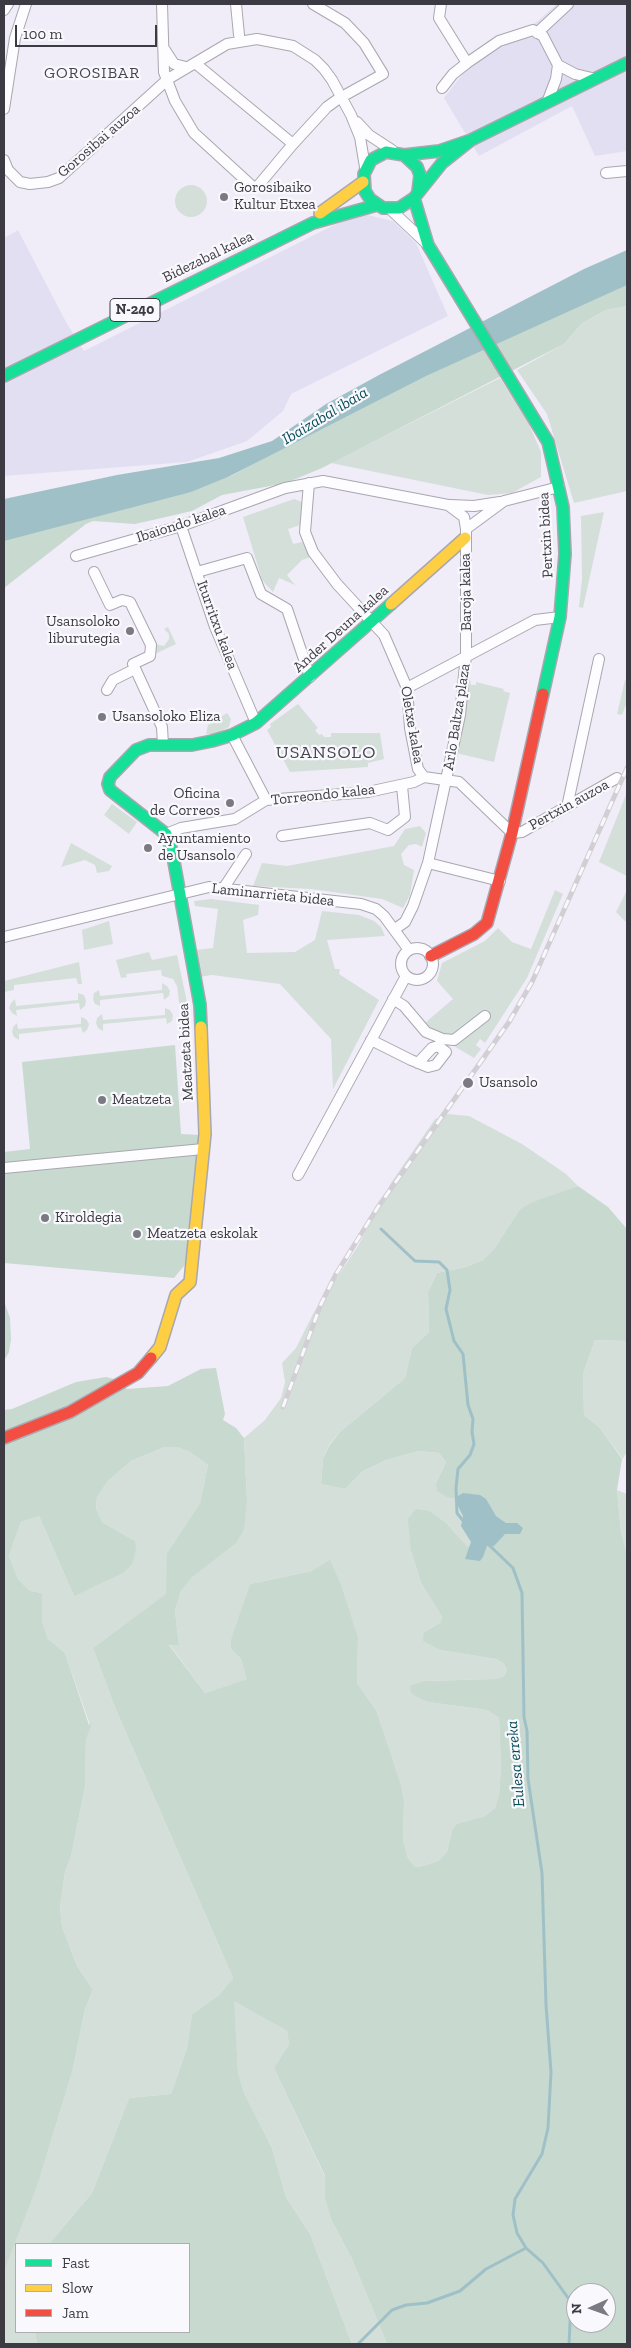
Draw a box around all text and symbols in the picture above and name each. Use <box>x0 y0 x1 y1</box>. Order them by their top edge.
scale bar <box>18 15 160 47</box>
text: 100 m <box>23 25 62 43</box>
district label: GOROSIBAR <box>43 63 141 83</box>
street label: Gorosibai auzoa <box>54 100 144 182</box>
place label: Gorosibaiko Kultur Etxea <box>234 179 316 214</box>
marker: Gorosibaiko Kultur Etxea <box>218 191 230 203</box>
street label: Bidezabal kalea <box>160 227 256 287</box>
road number: N-240 <box>110 298 160 322</box>
water label: Ibaizabal ibaia <box>279 383 371 449</box>
street label: Pertxin bidea <box>535 492 557 578</box>
street label: Ibaiondo kalea <box>134 501 228 547</box>
street label: Baroja kalea <box>456 553 476 631</box>
street label: Iturritxu kalea <box>193 578 241 672</box>
street label: Ander Deuna kalea <box>290 582 392 676</box>
place label: Usansoloko liburutegia <box>46 613 120 648</box>
marker: Usansoloko liburutegia <box>124 625 136 637</box>
street label: Arlo Baltza plaza <box>440 662 474 772</box>
street label: Oletxe kalea <box>396 685 428 765</box>
place label: Usansoloko Eliza <box>112 708 221 726</box>
marker: Usansoloko Eliza <box>96 711 108 723</box>
district label: USANSOLO <box>275 742 377 764</box>
street label: Pertxin auzoa <box>526 776 612 834</box>
street label: Torreondo kalea <box>270 781 376 809</box>
place label: Oficina de Correos <box>150 785 220 820</box>
marker: Oficina de Correos <box>224 797 236 809</box>
place label: Ayuntamiento de Usansolo <box>158 830 251 865</box>
marker: Ayuntamiento de Usansolo <box>142 842 154 854</box>
street label: Laminarrieta bidea <box>211 880 335 910</box>
street label: Meatzeta bidea <box>174 1003 198 1101</box>
place label: Usansolo <box>479 1074 538 1092</box>
marker: Usansolo <box>461 1076 475 1090</box>
place label: Meatzeta <box>112 1091 172 1109</box>
marker: Meatzeta <box>96 1094 108 1106</box>
place label: Kiroldegia <box>55 1209 122 1227</box>
marker: Kiroldegia <box>39 1212 51 1224</box>
place label: Meatzeta eskolak <box>147 1225 258 1243</box>
marker: Meatzeta eskolak <box>131 1228 143 1240</box>
water label: Eulesa erreka <box>503 1720 529 1808</box>
legend <box>15 2243 190 2333</box>
text: Fast <box>62 2254 90 2272</box>
text: Slow <box>62 2279 93 2297</box>
north arrow <box>566 2283 616 2333</box>
text: N <box>568 2303 585 2314</box>
text: Jam <box>62 2304 89 2322</box>

